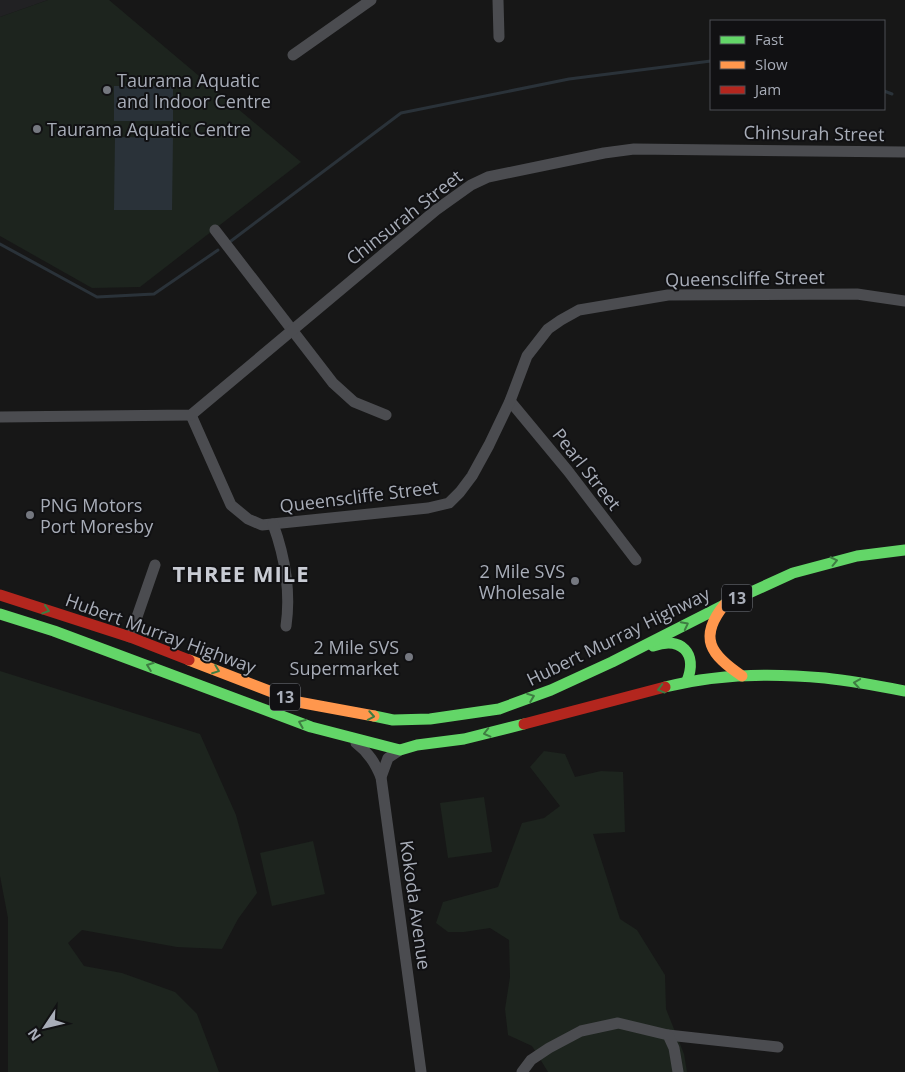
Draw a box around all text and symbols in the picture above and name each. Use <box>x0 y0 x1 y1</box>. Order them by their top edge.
legend <box>710 20 885 110</box>
text: Fast <box>755 29 784 49</box>
text: Slow <box>755 54 788 74</box>
place label: Taurama Aquatic and Indoor Centre <box>117 68 271 113</box>
text: Jam <box>753 79 781 99</box>
marker: Taurama Aquatic and Indoor Centre <box>101 84 113 96</box>
place label: Taurama Aquatic Centre <box>47 117 251 141</box>
street label: Chinsurah Street <box>743 120 885 146</box>
marker: Taurama Aquatic Centre <box>31 123 43 135</box>
street label: Chinsurah Street <box>341 164 467 270</box>
street label: Queenscliffe Street <box>665 265 825 291</box>
street label: Pearl Street <box>547 423 627 515</box>
street label: Queenscliffe Street <box>278 474 440 518</box>
place label: PNG Motors Port Moresby <box>40 493 154 538</box>
marker: PNG Motors Port Moresby <box>24 509 36 521</box>
one-way arrow <box>830 556 839 567</box>
district label: THREE MILE <box>172 558 310 588</box>
place label: 2 Mile SVS Wholesale <box>479 559 565 604</box>
marker: 2 Mile SVS Wholesale <box>569 575 581 587</box>
street label: Hubert Murray Highway <box>522 581 715 691</box>
road number: 13 <box>722 584 752 612</box>
street label: Hubert Murray Highway <box>62 587 261 679</box>
one-way arrow <box>42 604 50 614</box>
one-way arrow <box>680 621 689 631</box>
place label: 2 Mile SVS Supermarket <box>290 635 399 680</box>
marker: 2 Mile SVS Supermarket <box>403 651 415 663</box>
one-way arrow <box>147 662 155 672</box>
one-way arrow <box>211 664 220 674</box>
one-way arrow <box>852 679 861 689</box>
one-way arrow <box>657 683 666 693</box>
road number: 13 <box>270 684 300 710</box>
one-way arrow <box>526 693 535 704</box>
one-way arrow <box>367 710 376 720</box>
one-way arrow <box>299 719 307 729</box>
one-way arrow <box>483 728 491 738</box>
street label: Kokoda Avenue <box>395 839 437 971</box>
north arrow <box>20 1002 70 1052</box>
text: N <box>23 1025 45 1045</box>

